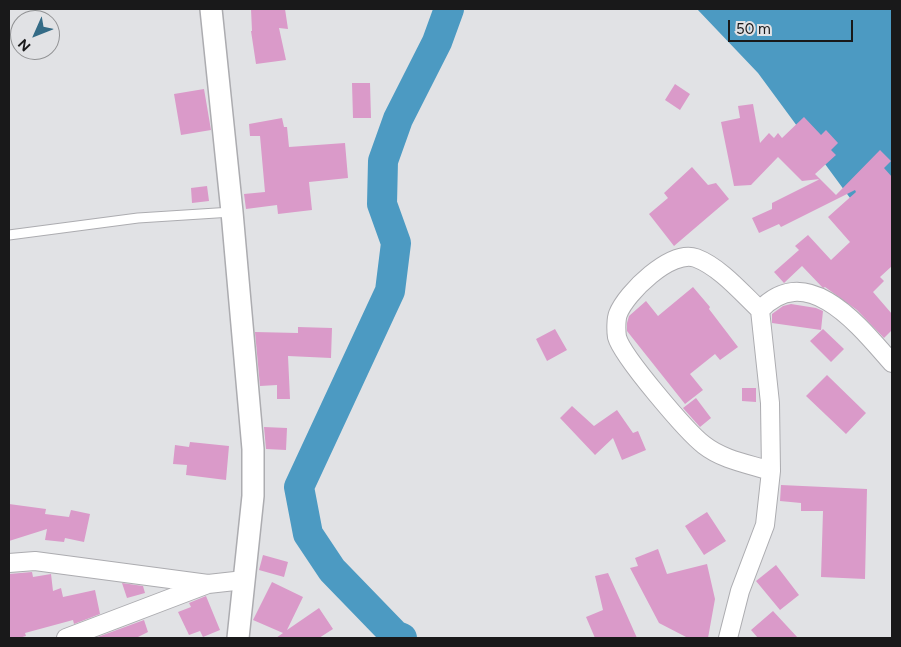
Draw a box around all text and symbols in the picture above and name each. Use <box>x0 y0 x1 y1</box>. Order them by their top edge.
north arrow <box>10 10 60 60</box>
scale bar <box>731 10 856 42</box>
text: 50 m <box>736 20 771 38</box>
text: N <box>15 35 34 55</box>

